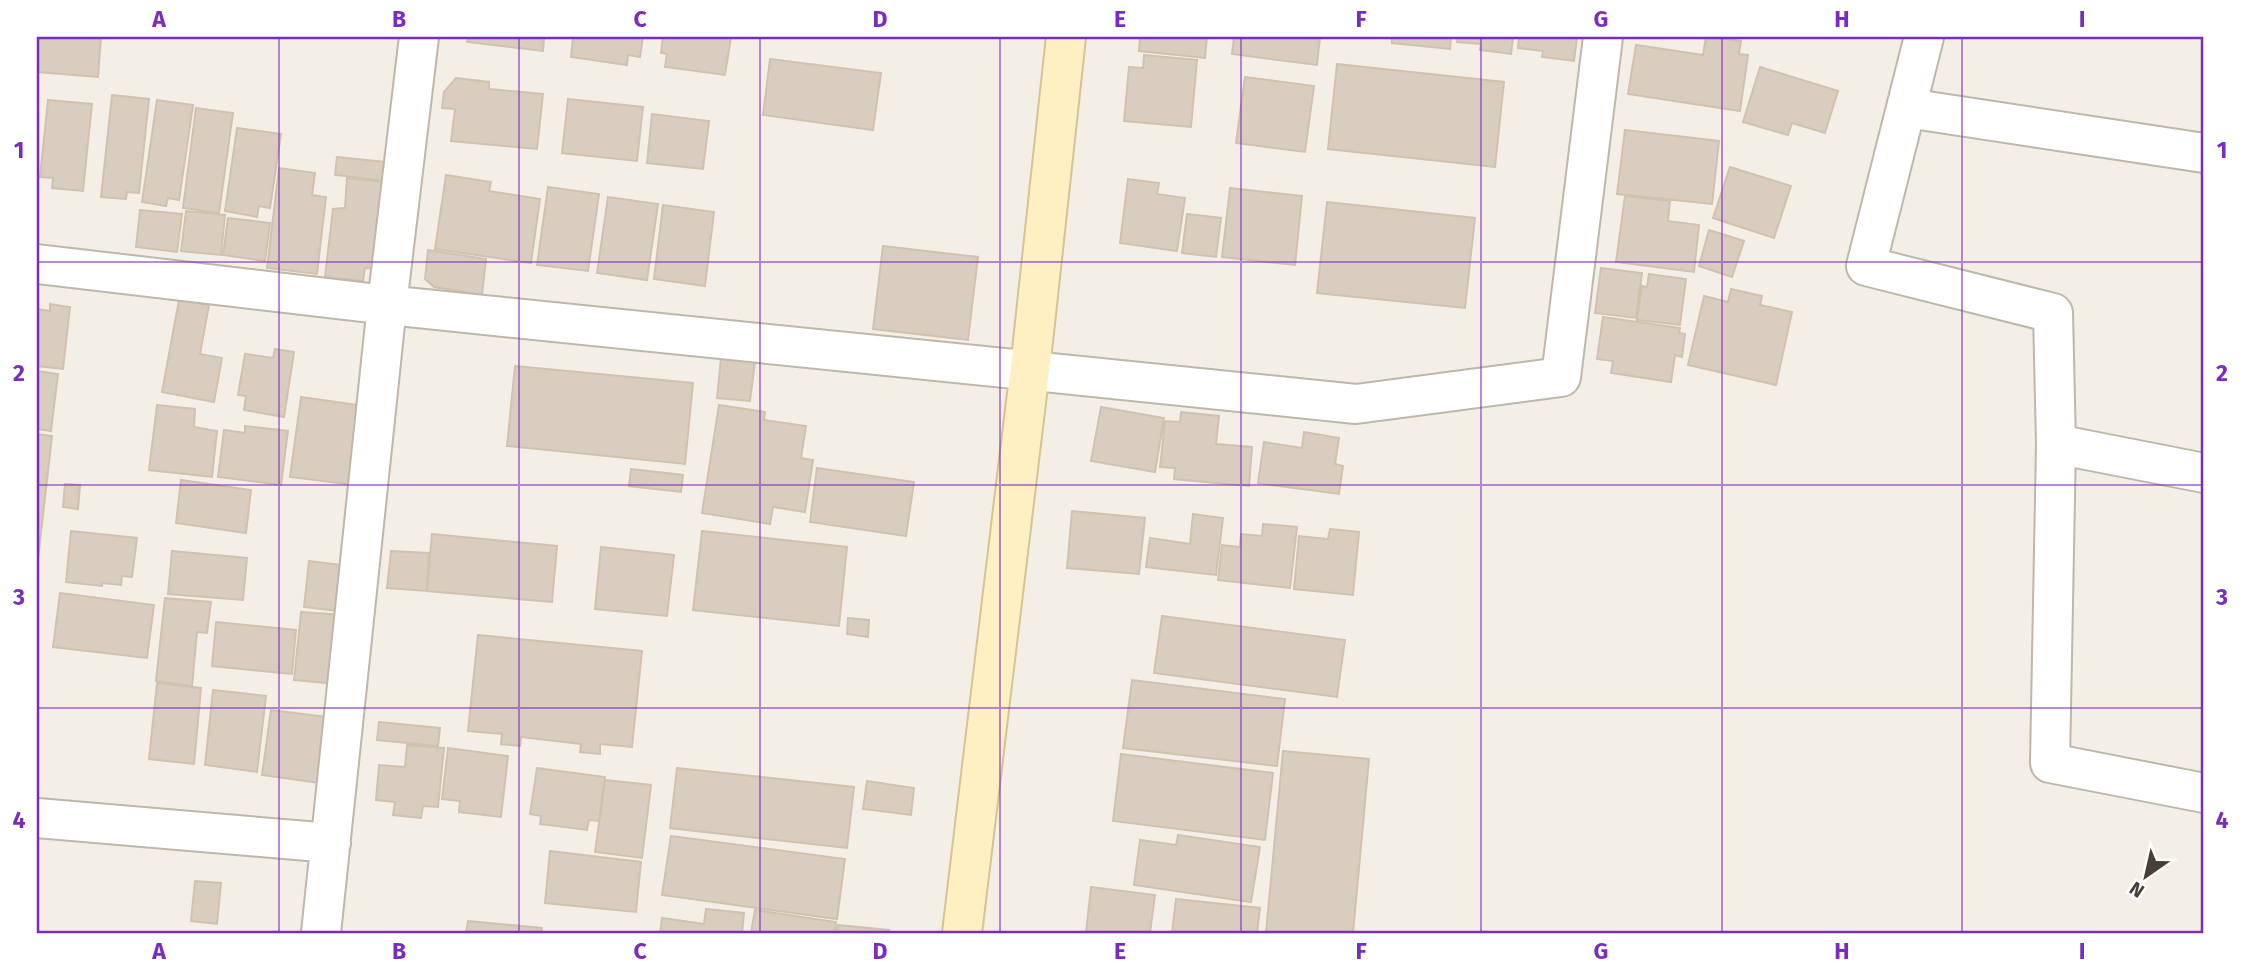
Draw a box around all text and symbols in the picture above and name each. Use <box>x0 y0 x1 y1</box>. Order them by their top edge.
text: A <box>151 5 166 33</box>
text: B <box>392 5 406 33</box>
text: C <box>633 5 647 33</box>
text: D <box>873 5 888 33</box>
text: E <box>1114 5 1126 33</box>
text: F <box>1355 5 1367 33</box>
text: G <box>1594 5 1608 33</box>
text: H <box>1834 5 1850 33</box>
text: I <box>2079 5 2085 33</box>
text: 1 <box>14 136 24 164</box>
text: 1 <box>2217 136 2227 164</box>
text: 2 <box>13 359 25 387</box>
text: 2 <box>2216 359 2228 387</box>
text: 3 <box>12 583 25 611</box>
text: 3 <box>2215 583 2228 611</box>
text: 4 <box>13 806 26 834</box>
text: 4 <box>2216 806 2229 834</box>
north arrow <box>2112 841 2182 911</box>
text: N <box>2125 877 2148 903</box>
text: A <box>151 937 166 965</box>
text: B <box>392 937 406 965</box>
text: C <box>633 937 647 965</box>
text: D <box>873 937 888 965</box>
text: E <box>1114 937 1126 965</box>
text: F <box>1355 937 1367 965</box>
text: G <box>1594 937 1608 965</box>
text: H <box>1834 937 1850 965</box>
text: I <box>2079 937 2085 965</box>

